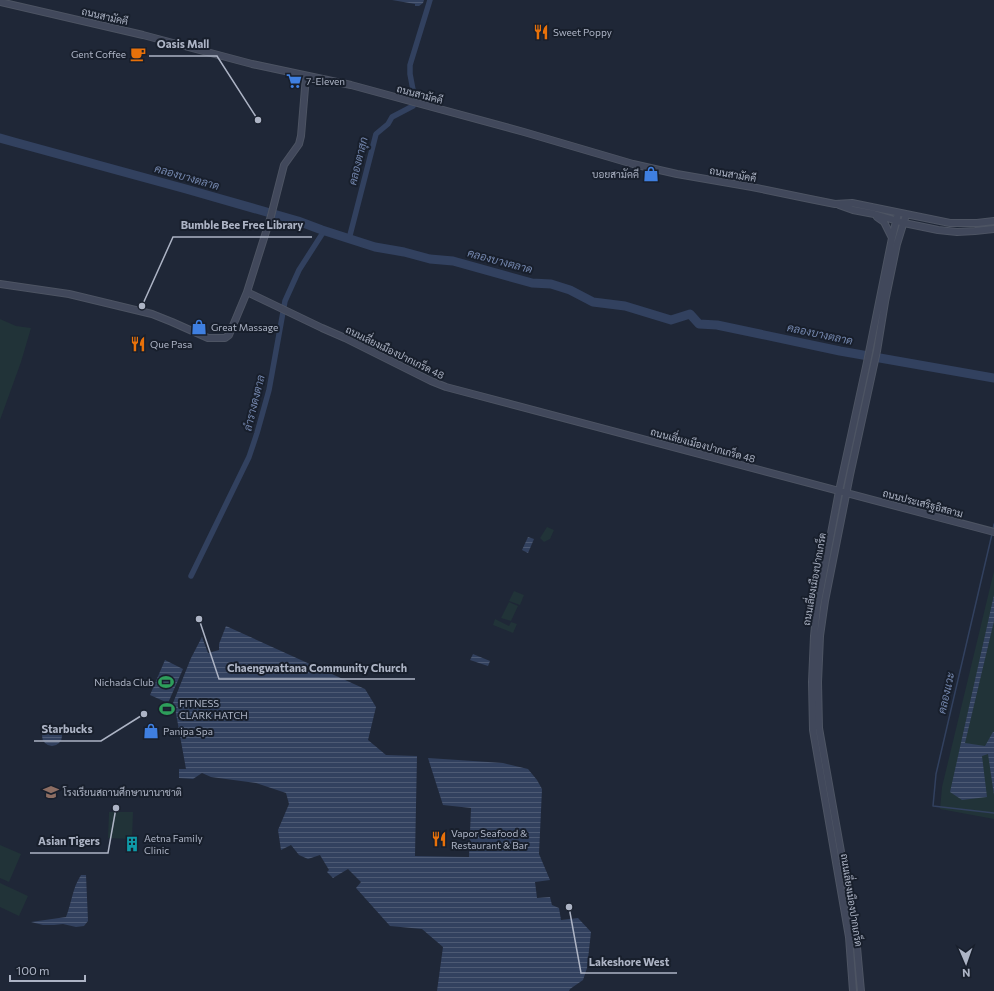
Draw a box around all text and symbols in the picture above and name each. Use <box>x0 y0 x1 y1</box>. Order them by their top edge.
street label: ถนนสามัคคี <box>81 5 129 27</box>
restaurant icon: Sweet Poppy <box>532 23 550 41</box>
place label: Sweet Poppy <box>553 26 612 38</box>
callout: Oasis Mall <box>149 33 217 56</box>
text: Oasis Mall <box>157 37 209 50</box>
cafe icon: Gent Coffee <box>129 45 147 63</box>
place label: Gent Coffee <box>71 48 126 60</box>
supermarket icon: 7-Eleven <box>285 72 303 90</box>
place label: 7-Eleven <box>306 75 345 87</box>
street label: ถนนสามัคคี <box>396 82 444 106</box>
water label: คลองตาสุก <box>345 135 373 187</box>
water label: คลองบางตลาด <box>153 161 221 192</box>
street label: ถนนสามัคคี <box>709 164 757 184</box>
shop icon: บอยสามัคคี <box>642 165 660 183</box>
place label: บอยสามัคคี <box>592 168 639 180</box>
callout: Bumble Bee Free Library <box>173 214 312 237</box>
text: Bumble Bee Free Library <box>181 218 303 231</box>
water label: คลองบางตลาด <box>466 246 534 275</box>
shop icon: Great Massage <box>190 318 208 336</box>
water label: คลองบางตลาด <box>786 320 854 347</box>
place label: Great Massage <box>211 321 278 333</box>
street label: ถนนเลี่ยงเมืองปากเกร็ด 48 <box>344 321 447 381</box>
restaurant icon: Que Pasa <box>129 335 147 353</box>
place label: Que Pasa <box>150 338 192 350</box>
water label: ลำรางดงตาล <box>240 374 267 432</box>
street label: ถนนเลี่ยงเมืองปากเกร็ด 48 <box>649 423 757 465</box>
street label: ถนนประเสริฐอิสลาม <box>881 486 965 521</box>
street label: ถนนเลี่ยงเมืองปากเกร็ด <box>798 531 828 626</box>
callout: Chaengwattana Community Church <box>219 656 415 679</box>
text: Chaengwattana Community Church <box>227 661 407 674</box>
water label: คลองแวะ <box>934 671 957 715</box>
sports icon: Nichada Club <box>157 673 175 691</box>
place label: Nichada Club <box>94 676 154 688</box>
place label: FITNESS CLARK HATCH <box>179 697 248 721</box>
sports icon: FITNESS CLARK HATCH <box>158 700 176 718</box>
callout: Starbucks <box>34 718 101 741</box>
text: Starbucks <box>41 722 93 735</box>
shop icon: Panipa Spa <box>142 722 160 740</box>
place label: Panipa Spa <box>163 725 213 737</box>
school or university icon: โรงเรียนสถานศึกษานานาชาติ <box>42 783 60 801</box>
place label: โรงเรียนสถานศึกษานานาชาติ <box>62 786 182 798</box>
place label: Vapor Seafood & Restaurant & Bar <box>451 827 528 851</box>
callout: Asian Tigers <box>30 830 108 853</box>
restaurant icon: Vapor Seafood & Restaurant & Bar <box>430 830 448 848</box>
place label: Aetna Family Clinic <box>144 832 203 856</box>
text: Asian Tigers <box>38 834 100 847</box>
building icon: Aetna Family Clinic <box>123 835 141 853</box>
street label: ถนนเลี่ยงเมืองปากเกร็ด <box>839 852 867 948</box>
north arrow <box>946 943 986 983</box>
callout: Lakeshore West <box>581 950 677 973</box>
text: Lakeshore West <box>589 955 670 968</box>
scale bar <box>10 957 85 983</box>
text: 100 m <box>16 963 50 977</box>
text: N <box>962 967 971 980</box>

